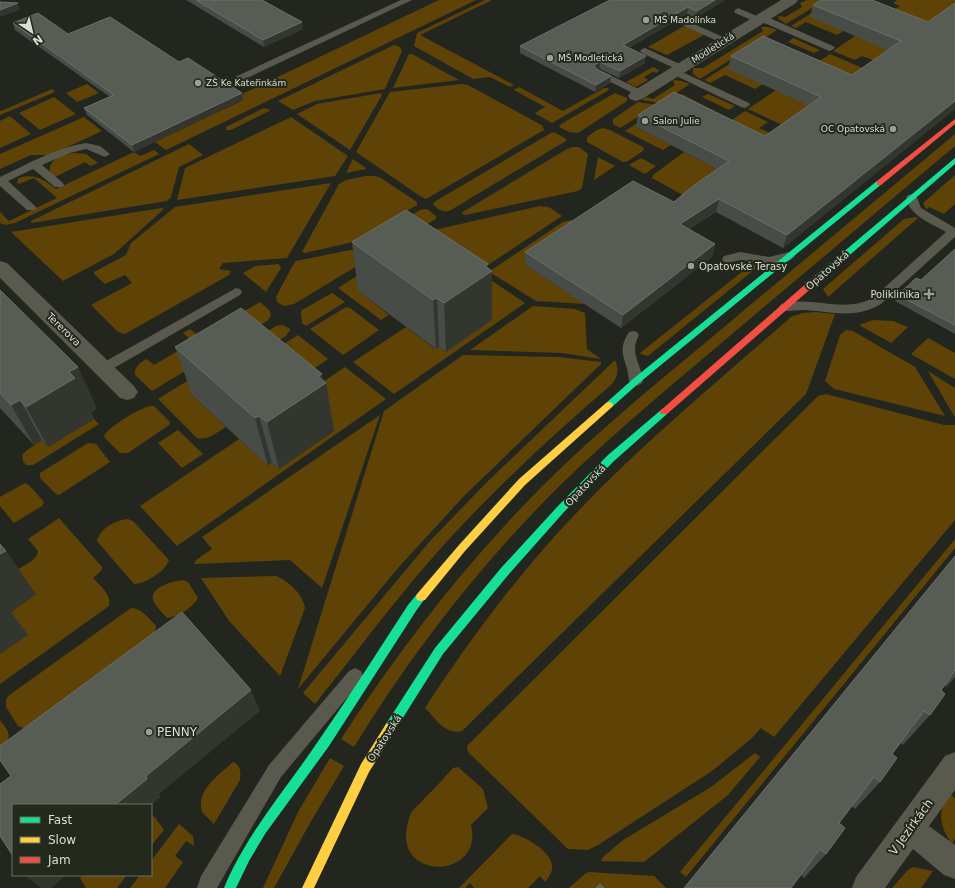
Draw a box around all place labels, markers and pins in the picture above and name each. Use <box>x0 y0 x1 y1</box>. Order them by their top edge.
place label: MŠ Madolinka <box>654 14 716 25</box>
marker: MŠ Madolinka <box>641 15 651 25</box>
place label: MŠ Modletická <box>558 52 623 63</box>
marker: MŠ Modletická <box>545 53 555 63</box>
place label: ZŠ Ke Kateřinkám <box>206 77 286 88</box>
marker: ZŠ Ke Kateřinkám <box>193 78 203 88</box>
marker: Salon Julie <box>640 116 650 126</box>
place label: Salon Julie <box>653 116 700 126</box>
place label: OC Opatovská <box>821 124 885 134</box>
marker: OC Opatovská <box>888 124 898 134</box>
marker: Opatovské Terasy <box>686 261 696 271</box>
place label: Opatovské Terasy <box>699 261 787 272</box>
marker: Poliklinika <box>923 288 935 300</box>
place label: Poliklinika <box>870 289 920 300</box>
place label: PENNY <box>157 725 198 739</box>
marker: PENNY <box>144 727 154 737</box>

